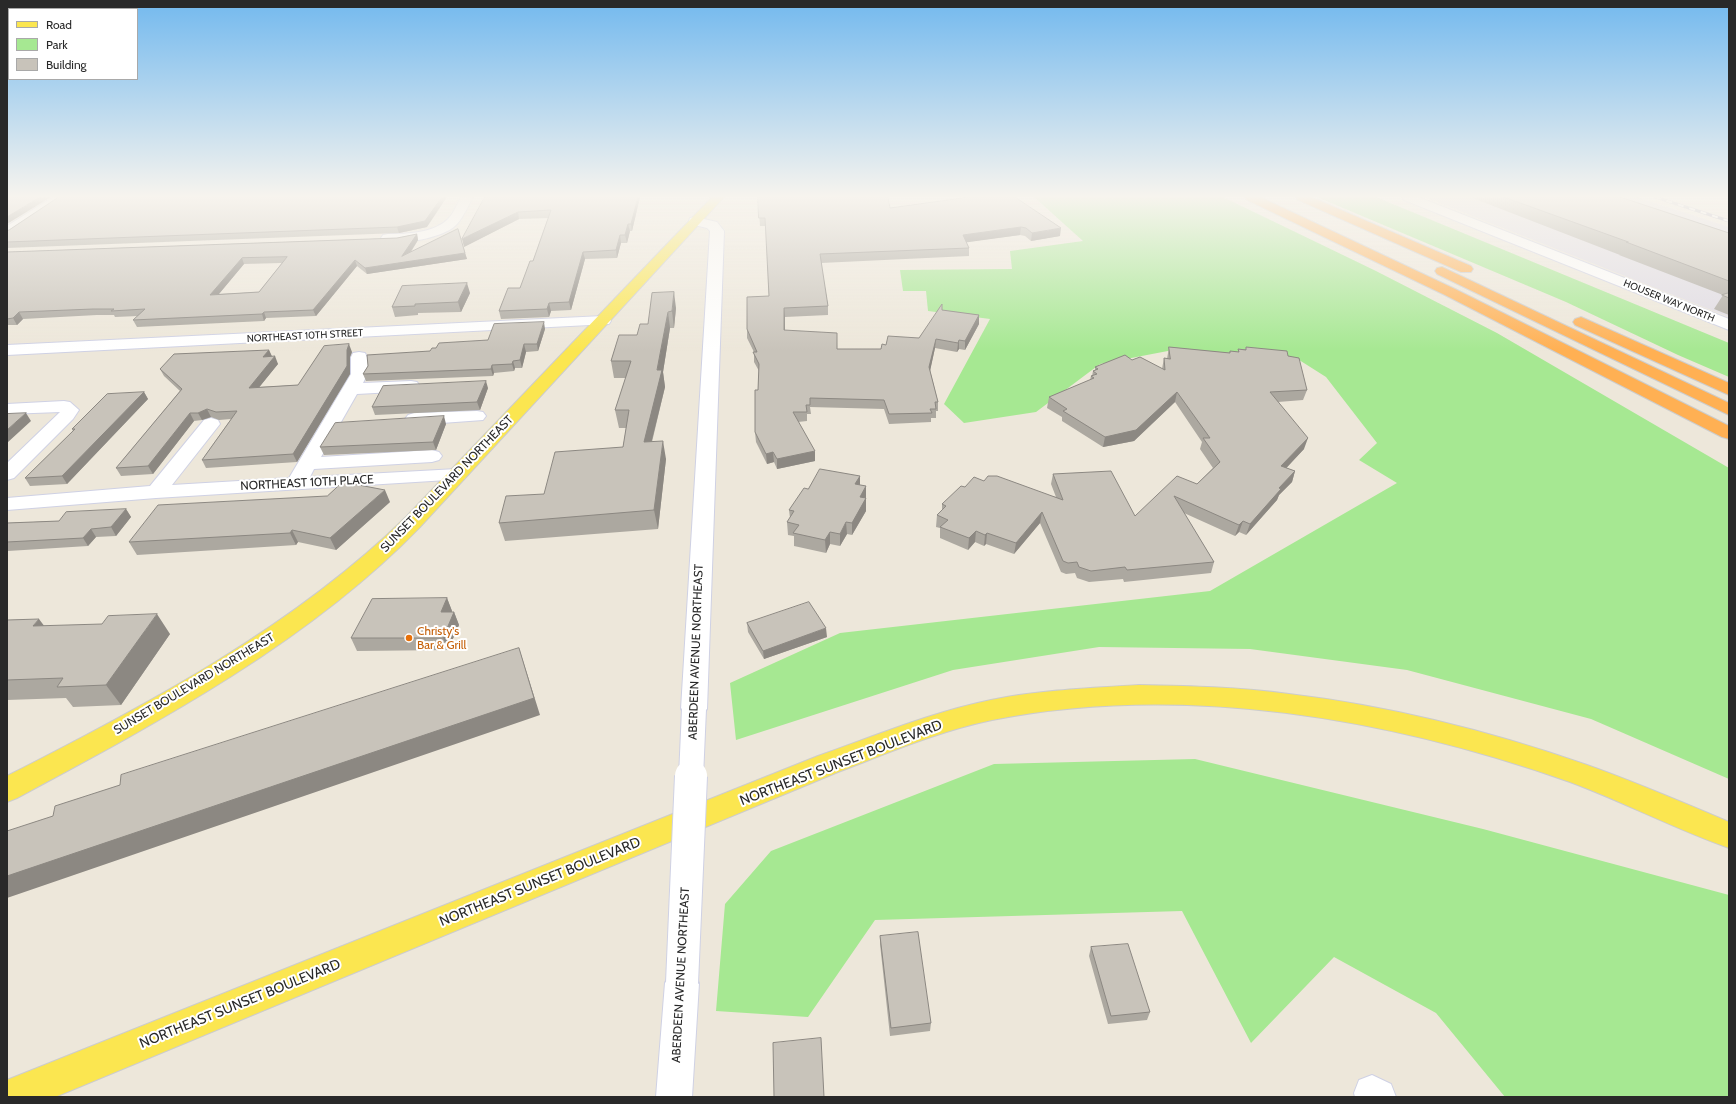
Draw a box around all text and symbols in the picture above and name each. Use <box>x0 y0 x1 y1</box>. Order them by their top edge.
legend <box>8 8 138 80</box>
text: Road <box>46 17 72 32</box>
text: Park <box>46 37 68 52</box>
text: Building <box>46 57 87 72</box>
street label: HOUSER WAY NORTH <box>1622 277 1716 325</box>
street label: NORTHEAST 10TH STREET <box>247 327 363 345</box>
street label: SUNSET BOULEVARD NORTHEAST <box>378 413 516 555</box>
street label: NORTHEAST 10TH PLACE <box>240 472 374 494</box>
street label: ABERDEEN AVENUE NORTHEAST <box>686 564 706 740</box>
place label: Christy's Bar & Grill <box>417 624 466 652</box>
street label: SUNSET BOULEVARD NORTHEAST <box>111 630 277 738</box>
marker: Christy's Bar & Grill <box>404 633 414 643</box>
street label: NORTHEAST SUNSET BOULEVARD <box>738 717 944 809</box>
street label: NORTHEAST SUNSET BOULEVARD <box>437 834 643 930</box>
street label: ABERDEEN AVENUE NORTHEAST <box>669 887 693 1063</box>
street label: NORTHEAST SUNSET BOULEVARD <box>137 956 343 1052</box>

